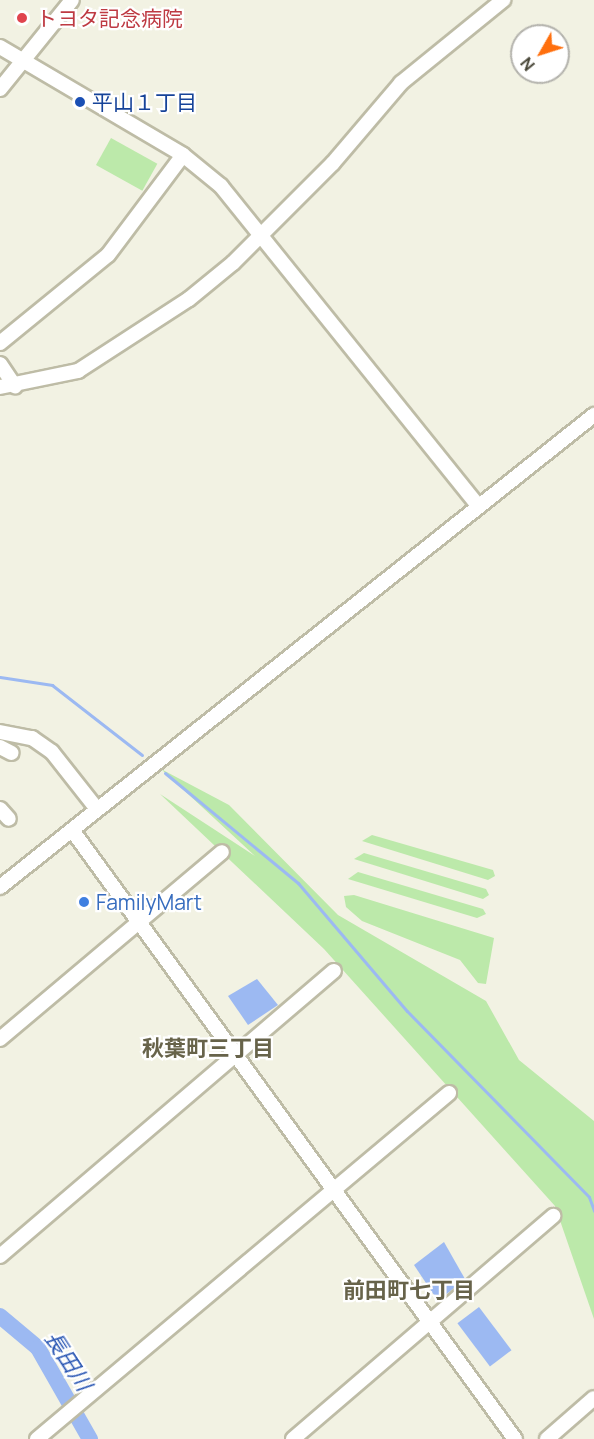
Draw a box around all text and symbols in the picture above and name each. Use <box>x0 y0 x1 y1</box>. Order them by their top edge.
place label: トヨタ記念病院 <box>36 5 183 31</box>
marker: トヨタ記念病院 <box>13 9 31 27</box>
north arrow <box>510 24 570 84</box>
text: N <box>515 53 540 75</box>
place label: 平山１丁目 <box>92 89 197 115</box>
marker: 平山１丁目 <box>73 95 87 109</box>
place label: FamilyMart <box>96 889 202 915</box>
marker: FamilyMart <box>77 895 91 909</box>
district label: 秋葉町三丁目 <box>142 1036 274 1062</box>
district label: 前田町七丁目 <box>343 1278 475 1304</box>
water label: 長田川 <box>39 1326 97 1396</box>

